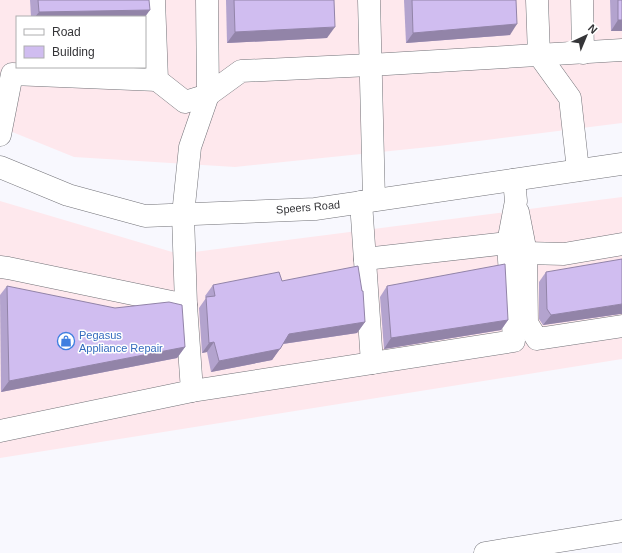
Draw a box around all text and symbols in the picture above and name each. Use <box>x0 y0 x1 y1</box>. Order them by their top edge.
legend <box>16 16 146 68</box>
north arrow <box>566 16 606 56</box>
text: N <box>586 22 600 36</box>
text: Road <box>52 25 81 39</box>
text: Building <box>52 45 95 59</box>
street label: Speers Road <box>275 198 341 216</box>
place label: Pegasus Appliance Repair <box>79 329 163 354</box>
shop icon: Pegasus Appliance Repair <box>56 331 76 351</box>

